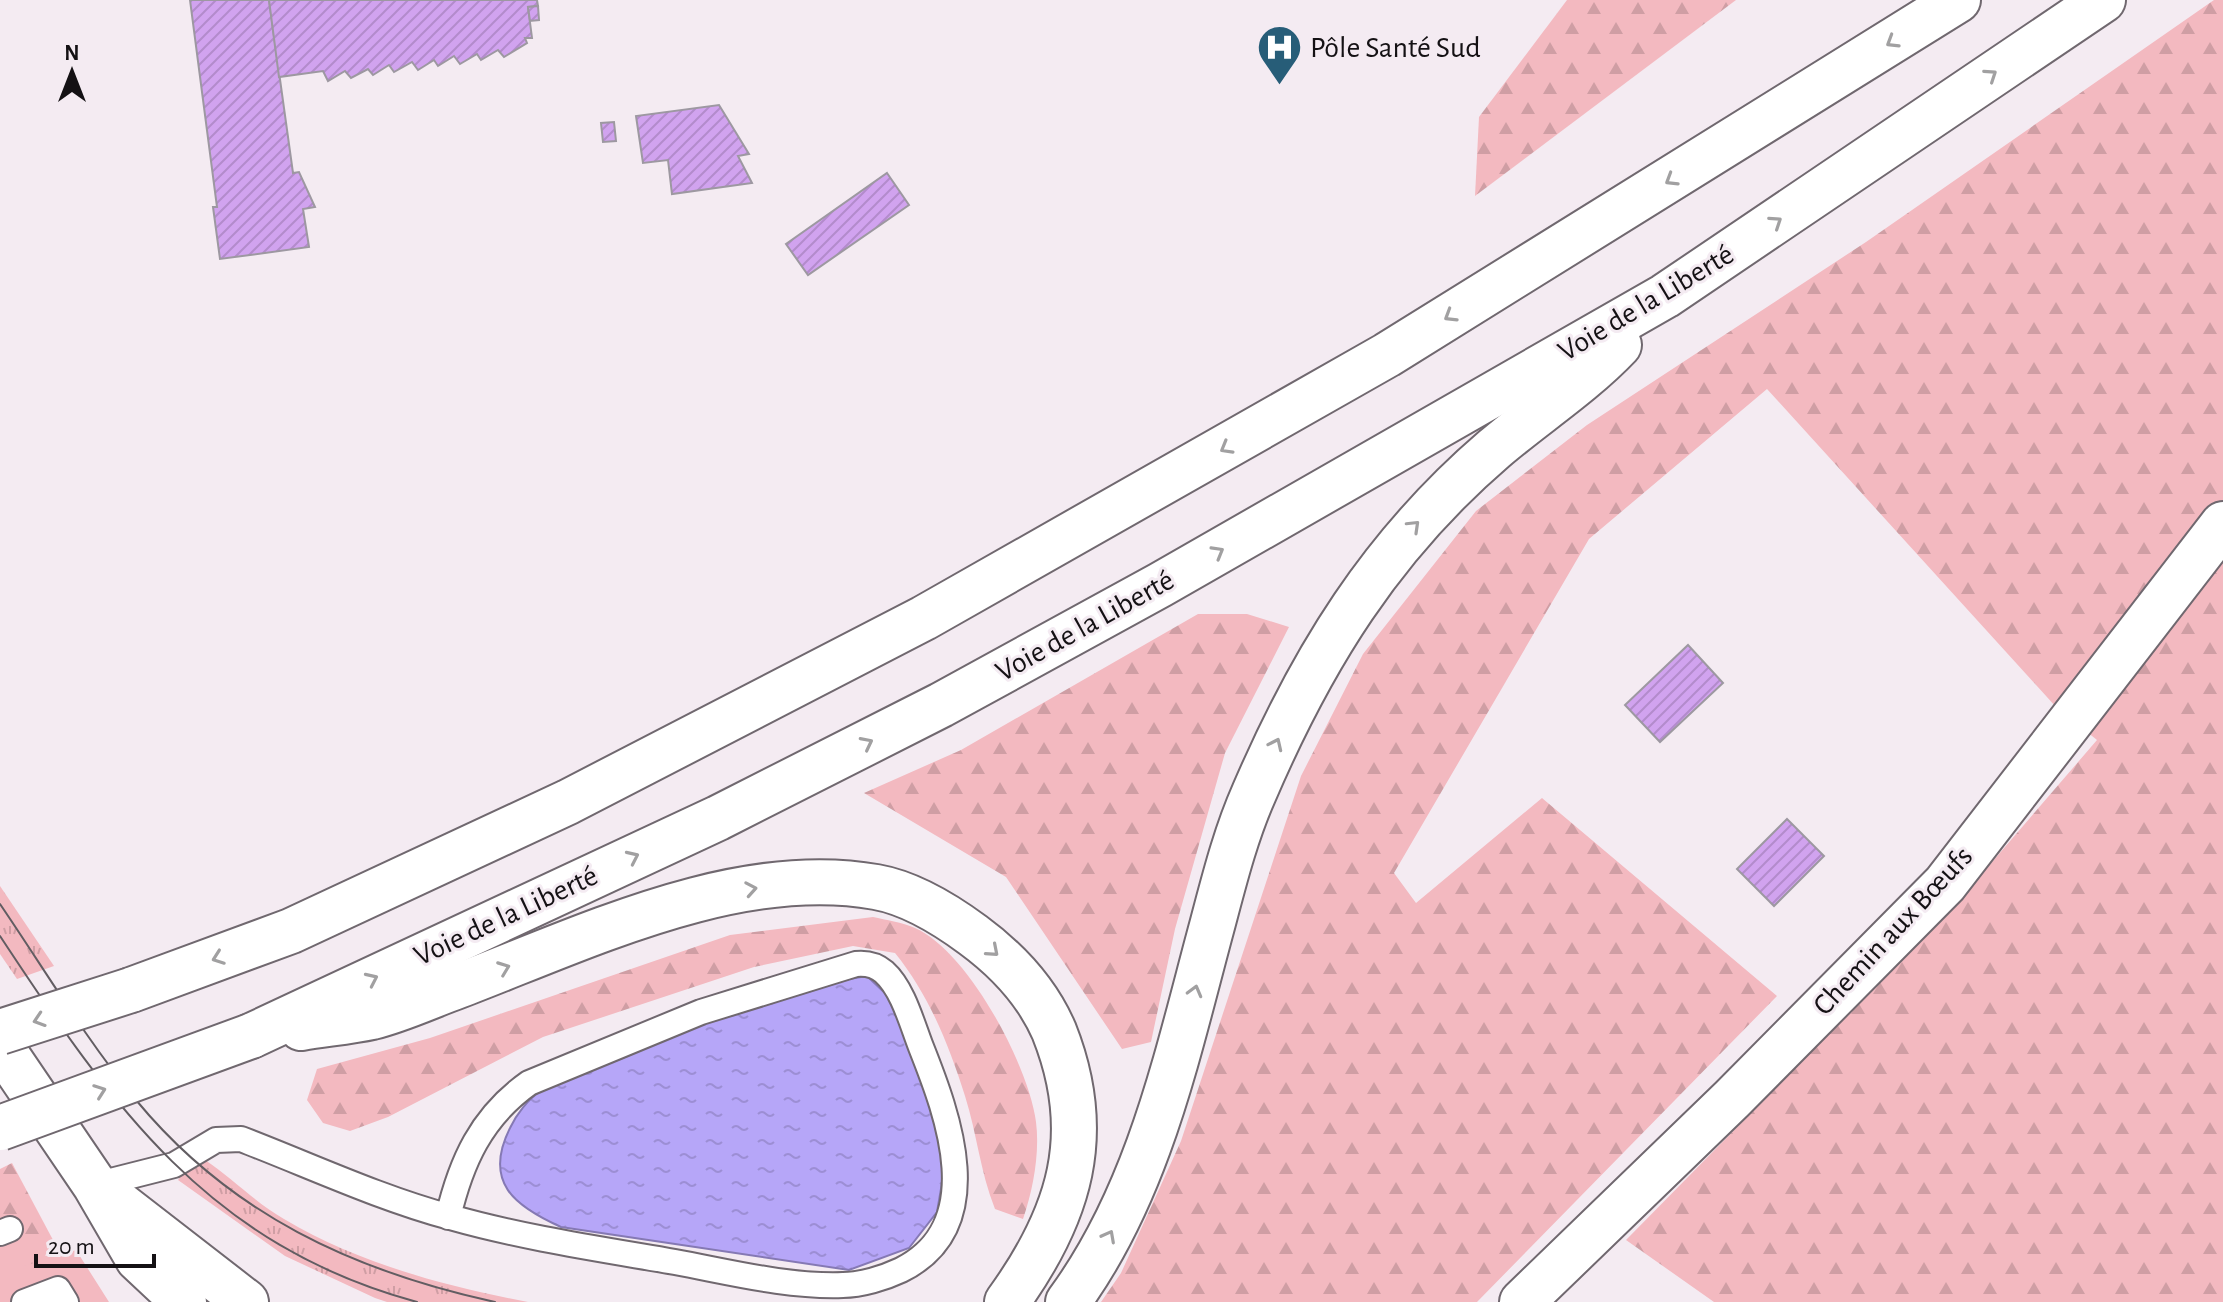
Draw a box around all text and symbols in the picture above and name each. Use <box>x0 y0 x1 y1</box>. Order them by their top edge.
hospital icon: Pôle Santé Sud <box>1255 24 1303 87</box>
north arrow <box>32 32 112 112</box>
one-way arrow <box>1886 32 1900 47</box>
place label: Pôle Santé Sud <box>1310 33 1481 63</box>
text: N <box>64 42 80 64</box>
one-way arrow <box>1982 70 1997 85</box>
one-way arrow <box>1666 170 1680 185</box>
one-way arrow <box>1767 216 1782 231</box>
street label: Voie de la Liberté <box>1553 239 1739 367</box>
one-way arrow <box>1444 307 1459 322</box>
one-way arrow <box>1220 438 1235 454</box>
one-way arrow <box>1405 520 1419 535</box>
one-way arrow <box>1210 546 1224 561</box>
street label: Voie de la Liberté <box>991 565 1179 687</box>
one-way arrow <box>858 737 873 752</box>
one-way arrow <box>1266 738 1282 753</box>
street label: Chemin aux Bœufs <box>1808 841 1978 1021</box>
one-way arrow <box>625 851 640 867</box>
street label: Voie de la Liberté <box>410 860 602 972</box>
one-way arrow <box>745 881 758 898</box>
one-way arrow <box>984 941 999 956</box>
one-way arrow <box>212 948 226 964</box>
one-way arrow <box>496 961 510 978</box>
one-way arrow <box>364 973 378 989</box>
one-way arrow <box>1185 984 1202 998</box>
one-way arrow <box>32 1010 46 1026</box>
one-way arrow <box>92 1084 106 1101</box>
scale bar <box>36 1218 154 1268</box>
one-way arrow <box>1100 1229 1115 1244</box>
text: 20 m <box>48 1235 95 1259</box>

